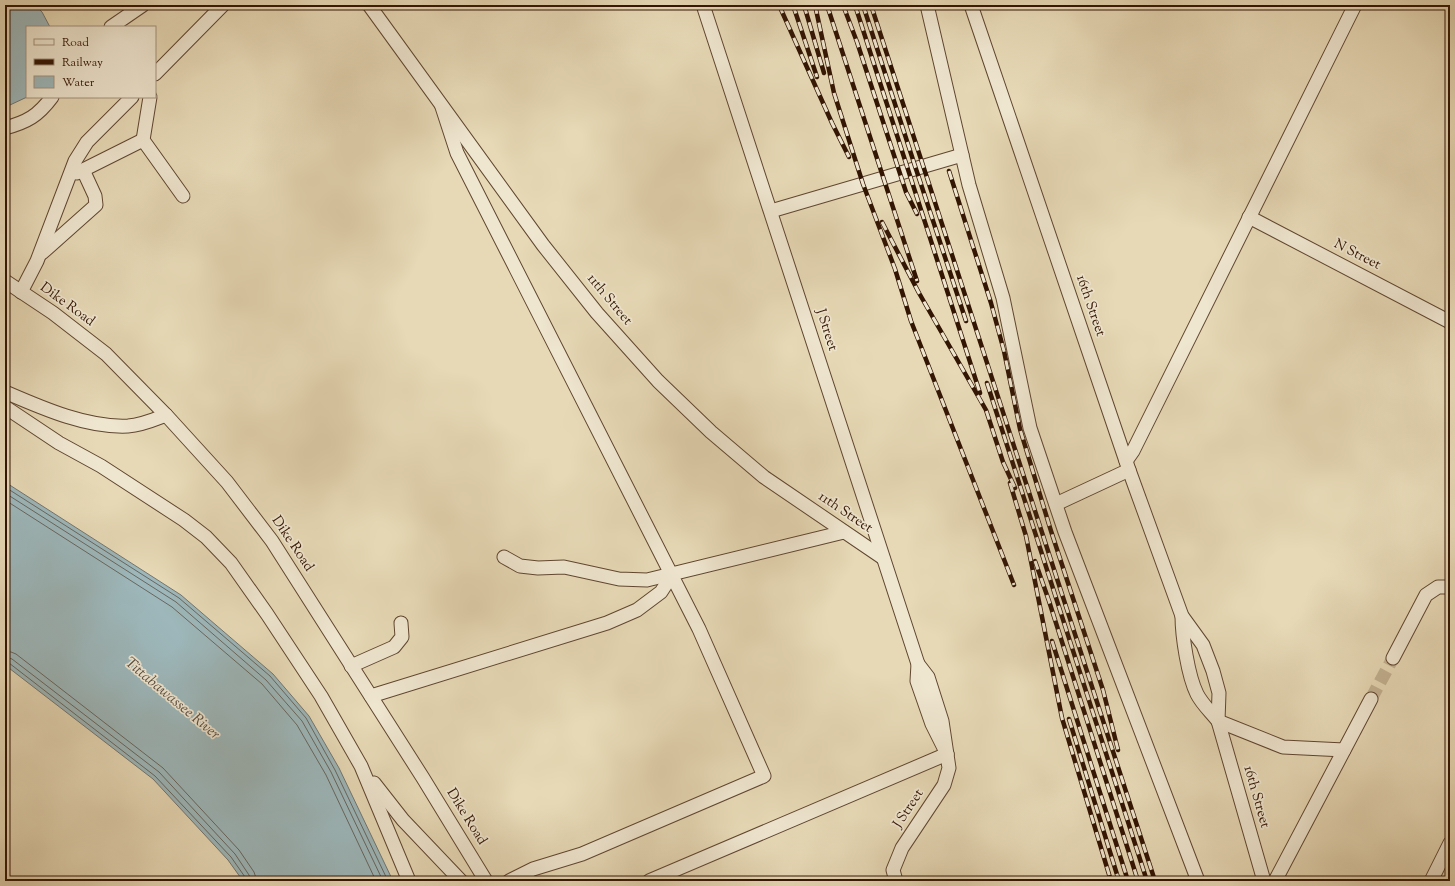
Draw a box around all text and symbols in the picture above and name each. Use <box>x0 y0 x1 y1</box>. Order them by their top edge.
legend <box>26 26 156 98</box>
text: Road <box>62 34 89 52</box>
text: Railway <box>62 54 103 72</box>
text: Water <box>62 74 95 92</box>
street label: N Street <box>1330 235 1384 275</box>
street label: 11th Street <box>582 270 637 330</box>
street label: 16th Street <box>1070 273 1110 340</box>
street label: Dike Road <box>35 278 99 332</box>
street label: J Street <box>810 305 842 354</box>
street label: 11th Street <box>814 487 876 539</box>
street label: Dike Road <box>266 512 318 576</box>
water label: Tittabawassee River <box>120 653 225 745</box>
street label: 16th Street <box>1238 764 1274 831</box>
street label: Dike Road <box>441 785 491 849</box>
street label: J Street <box>888 785 929 833</box>

